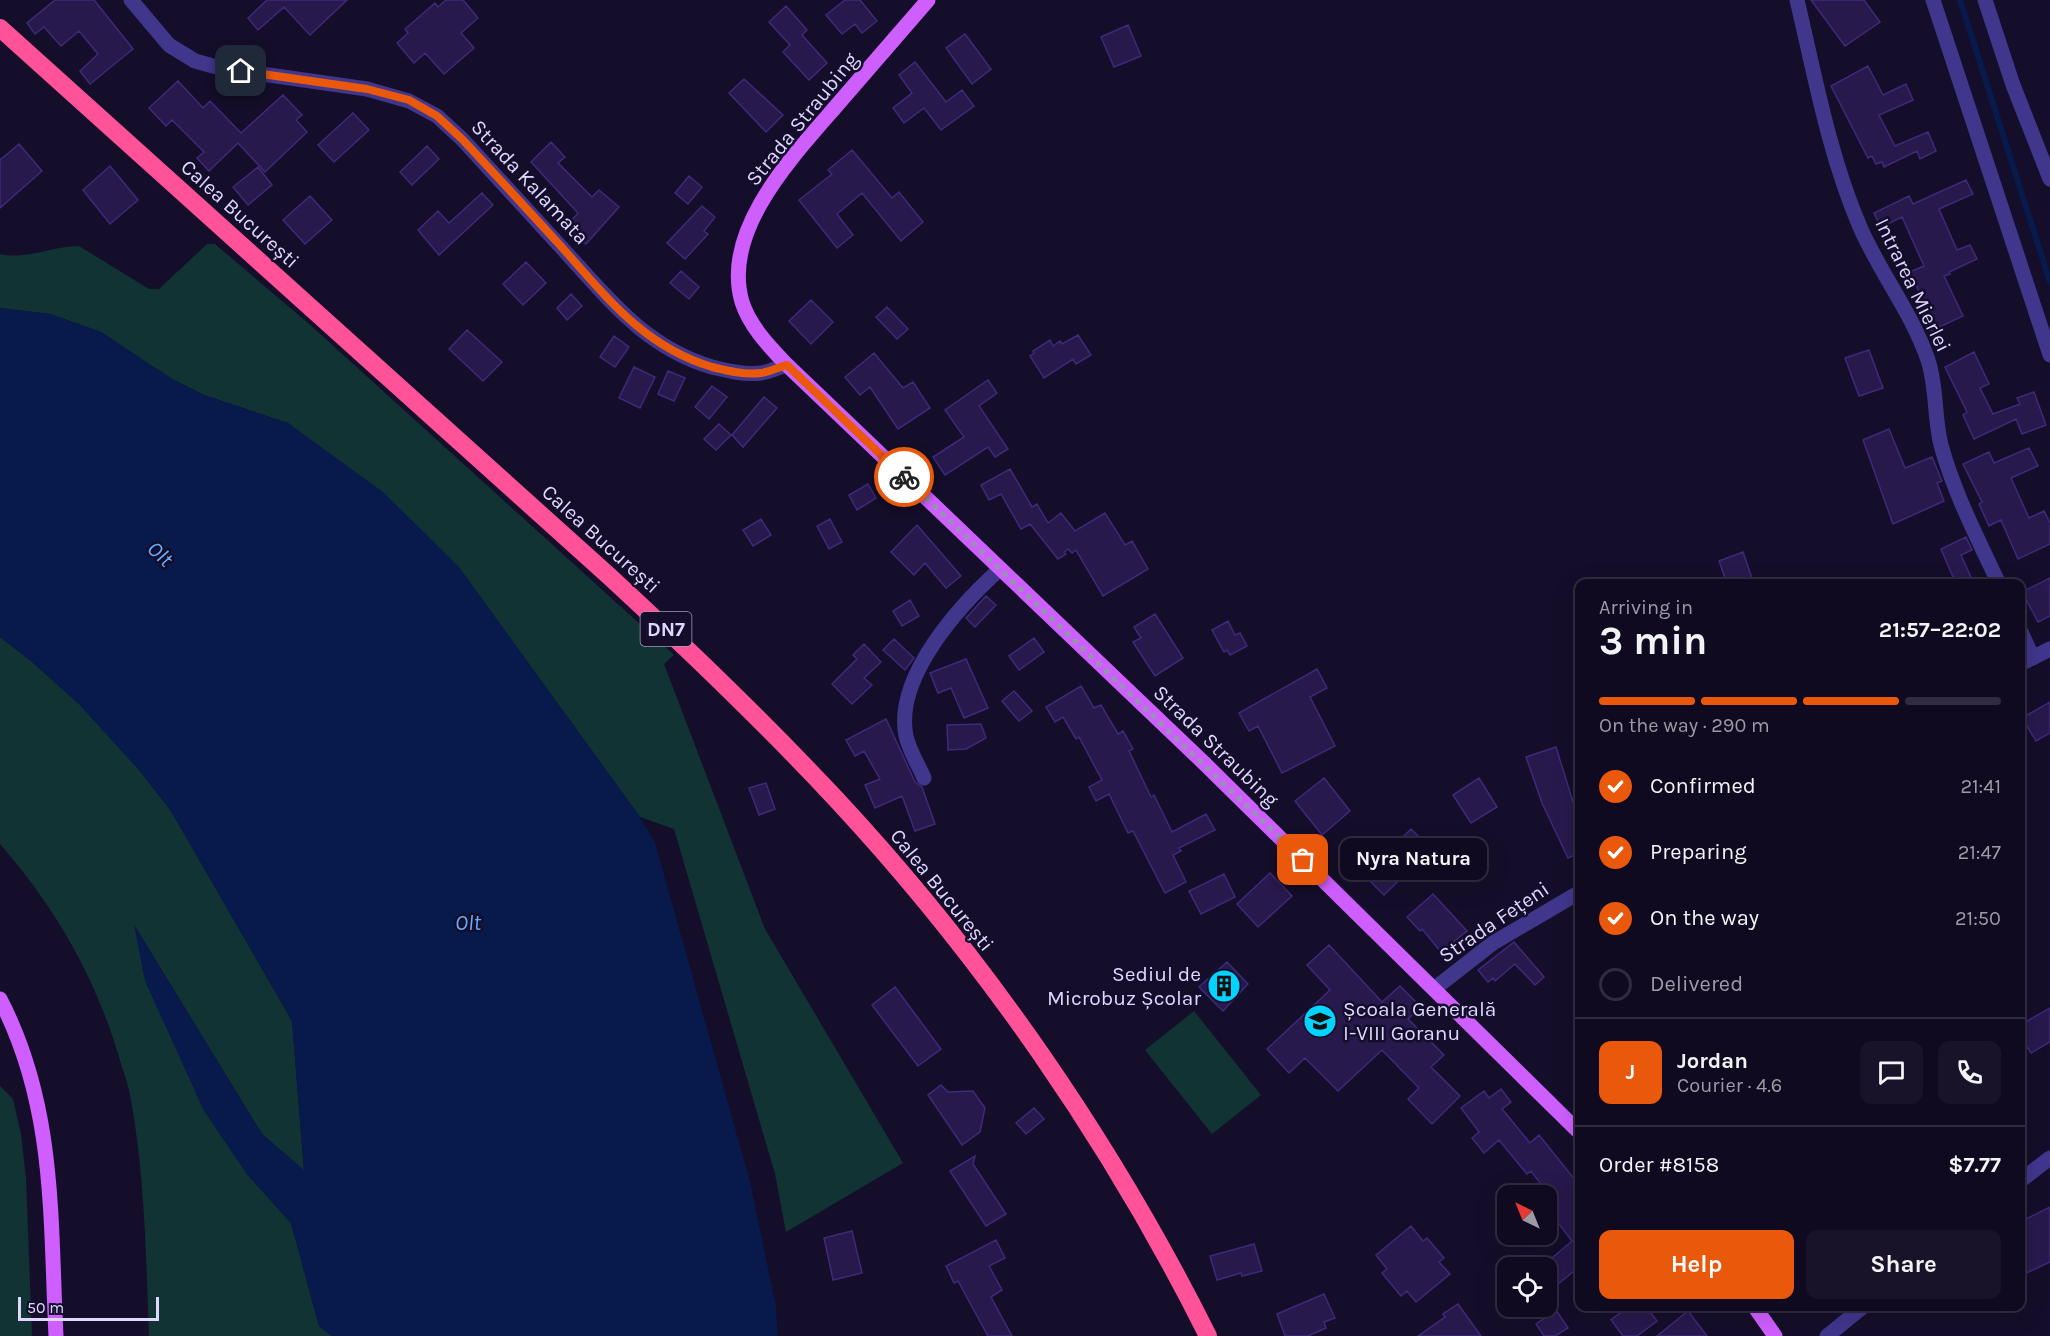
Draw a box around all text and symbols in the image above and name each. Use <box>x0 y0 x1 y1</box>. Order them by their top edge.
pin <box>215 45 266 96</box>
street label: Strada Straubing <box>741 47 863 190</box>
icon: home <box>224 54 257 87</box>
street label: Strada Kalamata <box>466 115 594 249</box>
street label: Calea București <box>176 155 304 273</box>
street label: Intrarea Mierlei <box>1870 214 1956 356</box>
courier <box>874 447 934 507</box>
icon: bike <box>888 461 921 494</box>
street label: Calea București <box>537 480 665 598</box>
water label: Olt <box>142 536 179 573</box>
text: Arriving in <box>1599 596 1693 619</box>
road number: DN7 <box>640 612 692 646</box>
text: 21:57–22:02 <box>1879 617 2001 643</box>
text: 3 min <box>1599 618 1707 664</box>
street label: Strada Straubing <box>1149 680 1284 812</box>
text: On the way · 290 m <box>1599 714 1770 737</box>
icon: check <box>1599 770 1632 803</box>
text: Confirmed <box>1650 773 1756 799</box>
text: 21:41 <box>1960 775 2001 798</box>
street label: Calea București <box>885 824 999 956</box>
pin <box>1277 834 1328 885</box>
icon: check <box>1599 836 1632 869</box>
callout: Nyra Natura <box>1339 839 1486 881</box>
text: Preparing <box>1650 839 1747 865</box>
text: 21:47 <box>1958 841 2001 864</box>
icon: bag <box>1286 843 1319 876</box>
text: Nyra Natura <box>1356 847 1471 870</box>
street label: Strada Fețeni <box>1434 876 1554 968</box>
icon: check <box>1599 902 1632 935</box>
text: On the way <box>1650 905 1759 931</box>
text: 21:50 <box>1955 907 2001 930</box>
water label: Olt <box>455 910 481 936</box>
place label: Sediul de Microbuz Școlar <box>1047 962 1201 1010</box>
building icon: Sediul de Microbuz Școlar <box>1206 968 1242 1004</box>
text: Delivered <box>1650 971 1743 997</box>
place label: Școala Generală I-VIII Goranu <box>1343 997 1496 1045</box>
school or university icon: Școala Generală I-VIII Goranu <box>1302 1003 1338 1039</box>
button: chat <box>1860 1041 1923 1104</box>
button: phone <box>1938 1041 2001 1104</box>
text: Jordan <box>1677 1048 1748 1074</box>
text: J <box>1626 1059 1635 1085</box>
text: Courier · 4.6 <box>1677 1074 1782 1097</box>
text: Order #8158 <box>1599 1152 1719 1178</box>
text: $7.77 <box>1948 1152 2001 1178</box>
north arrow <box>1497 1185 1557 1245</box>
map controls <box>1497 1185 1557 1317</box>
button: Help <box>1599 1230 1794 1299</box>
button: Share <box>1806 1230 2001 1299</box>
button: locate <box>1497 1257 1557 1317</box>
scale bar <box>18 1294 159 1322</box>
text: 50 m <box>27 1298 64 1317</box>

